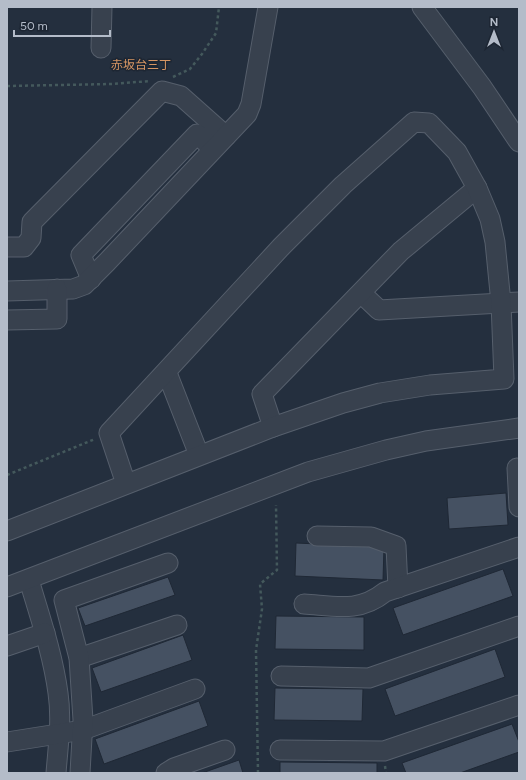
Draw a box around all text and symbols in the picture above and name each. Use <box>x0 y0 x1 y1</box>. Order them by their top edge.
scale bar <box>14 12 110 38</box>
north arrow <box>474 12 514 52</box>
text: N <box>490 16 498 29</box>
text: 50 m <box>20 19 48 33</box>
district label: 赤坂台三丁 <box>111 58 171 72</box>

